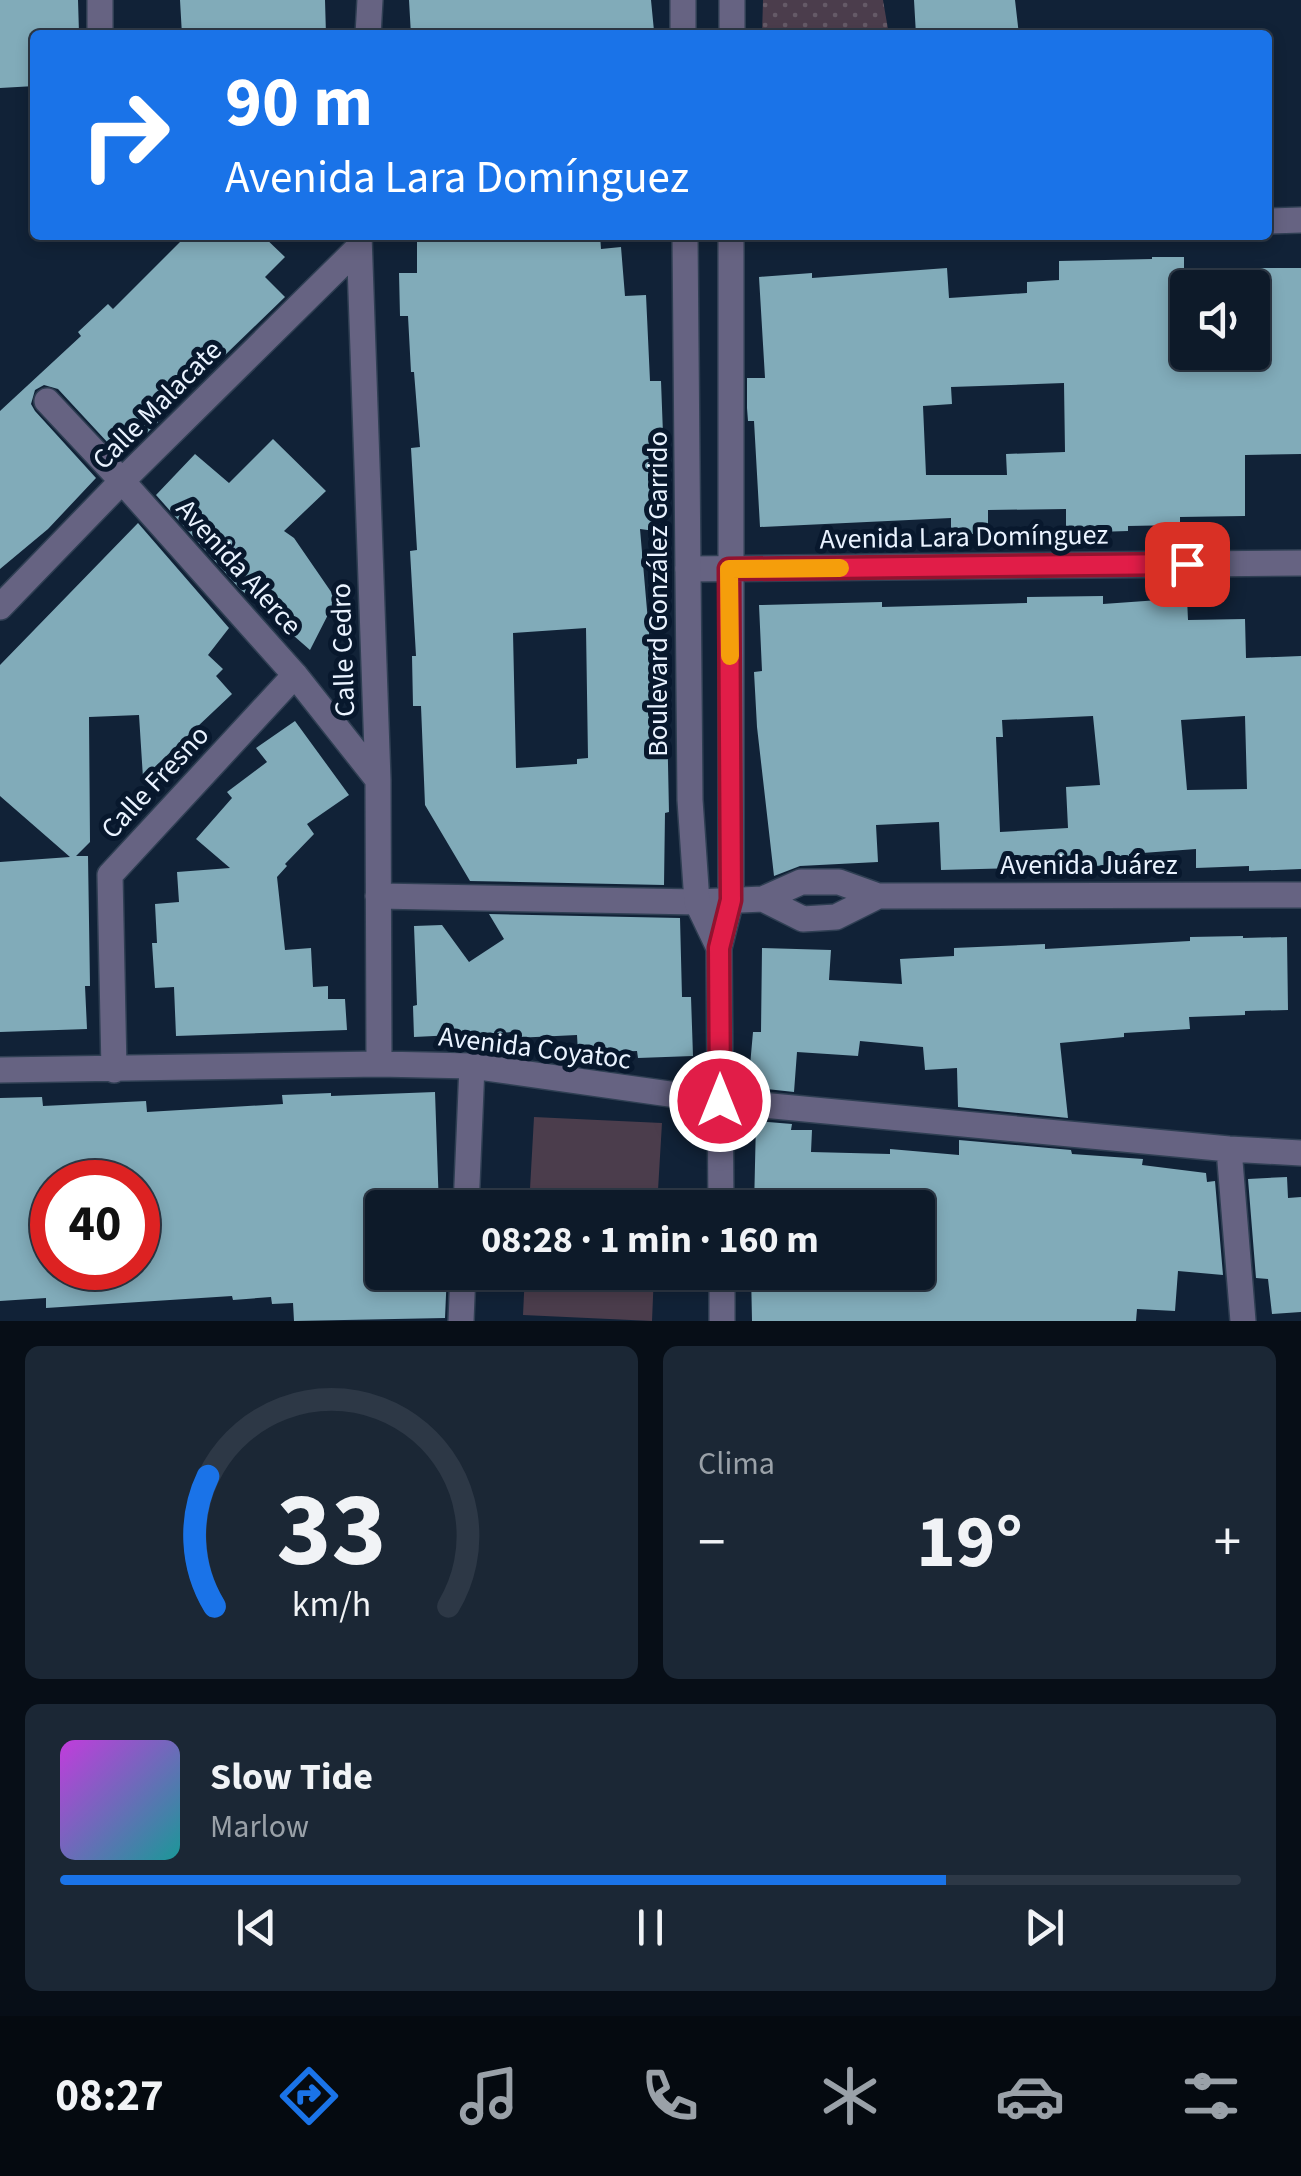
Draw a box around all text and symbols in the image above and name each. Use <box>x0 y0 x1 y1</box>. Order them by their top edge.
text: 90 m <box>225 53 373 153</box>
icon: right <box>60 70 190 200</box>
text: Avenida Lara Domínguez <box>225 146 689 210</box>
map controls <box>1170 270 1270 370</box>
button: sound <box>1170 270 1270 370</box>
street label: Calle Malacate <box>83 331 231 479</box>
street label: Boulevard González Garrido <box>638 431 678 757</box>
street label: Avenida Alerce <box>167 490 311 644</box>
street label: Avenida Lara Domínguez <box>819 514 1109 560</box>
pin <box>1145 522 1230 607</box>
icon: arrive <box>1160 537 1215 592</box>
street label: Calle Cedro <box>321 582 365 718</box>
street label: Calle Fresno <box>92 716 218 848</box>
street label: Avenida Juárez <box>1000 845 1178 885</box>
street label: Avenida Coyatoc <box>436 1016 634 1080</box>
position arrow <box>668 1049 772 1153</box>
speed limit sign: 40 <box>30 1160 160 1290</box>
text: 08:28 · 1 min · 160 m <box>481 1213 819 1267</box>
text: Clima <box>698 1441 775 1487</box>
text: 33 <box>277 1458 386 1606</box>
text: 19° <box>916 1489 1023 1596</box>
text: − <box>698 1504 725 1582</box>
text: + <box>1214 1504 1241 1582</box>
text: km/h <box>292 1579 371 1630</box>
text: Slow Tide <box>210 1750 373 1804</box>
text: Marlow <box>210 1804 309 1850</box>
icon: previous <box>229 1900 284 1955</box>
icon: pause <box>623 1900 678 1955</box>
icon: next <box>1017 1900 1072 1955</box>
icon: directions <box>274 2061 344 2131</box>
icon: music <box>454 2061 524 2131</box>
icon: phone <box>635 2061 705 2131</box>
icon: climate <box>815 2061 885 2131</box>
icon: car <box>995 2061 1065 2131</box>
icon: filters <box>1176 2061 1246 2131</box>
text: 08:27 <box>55 2064 164 2128</box>

